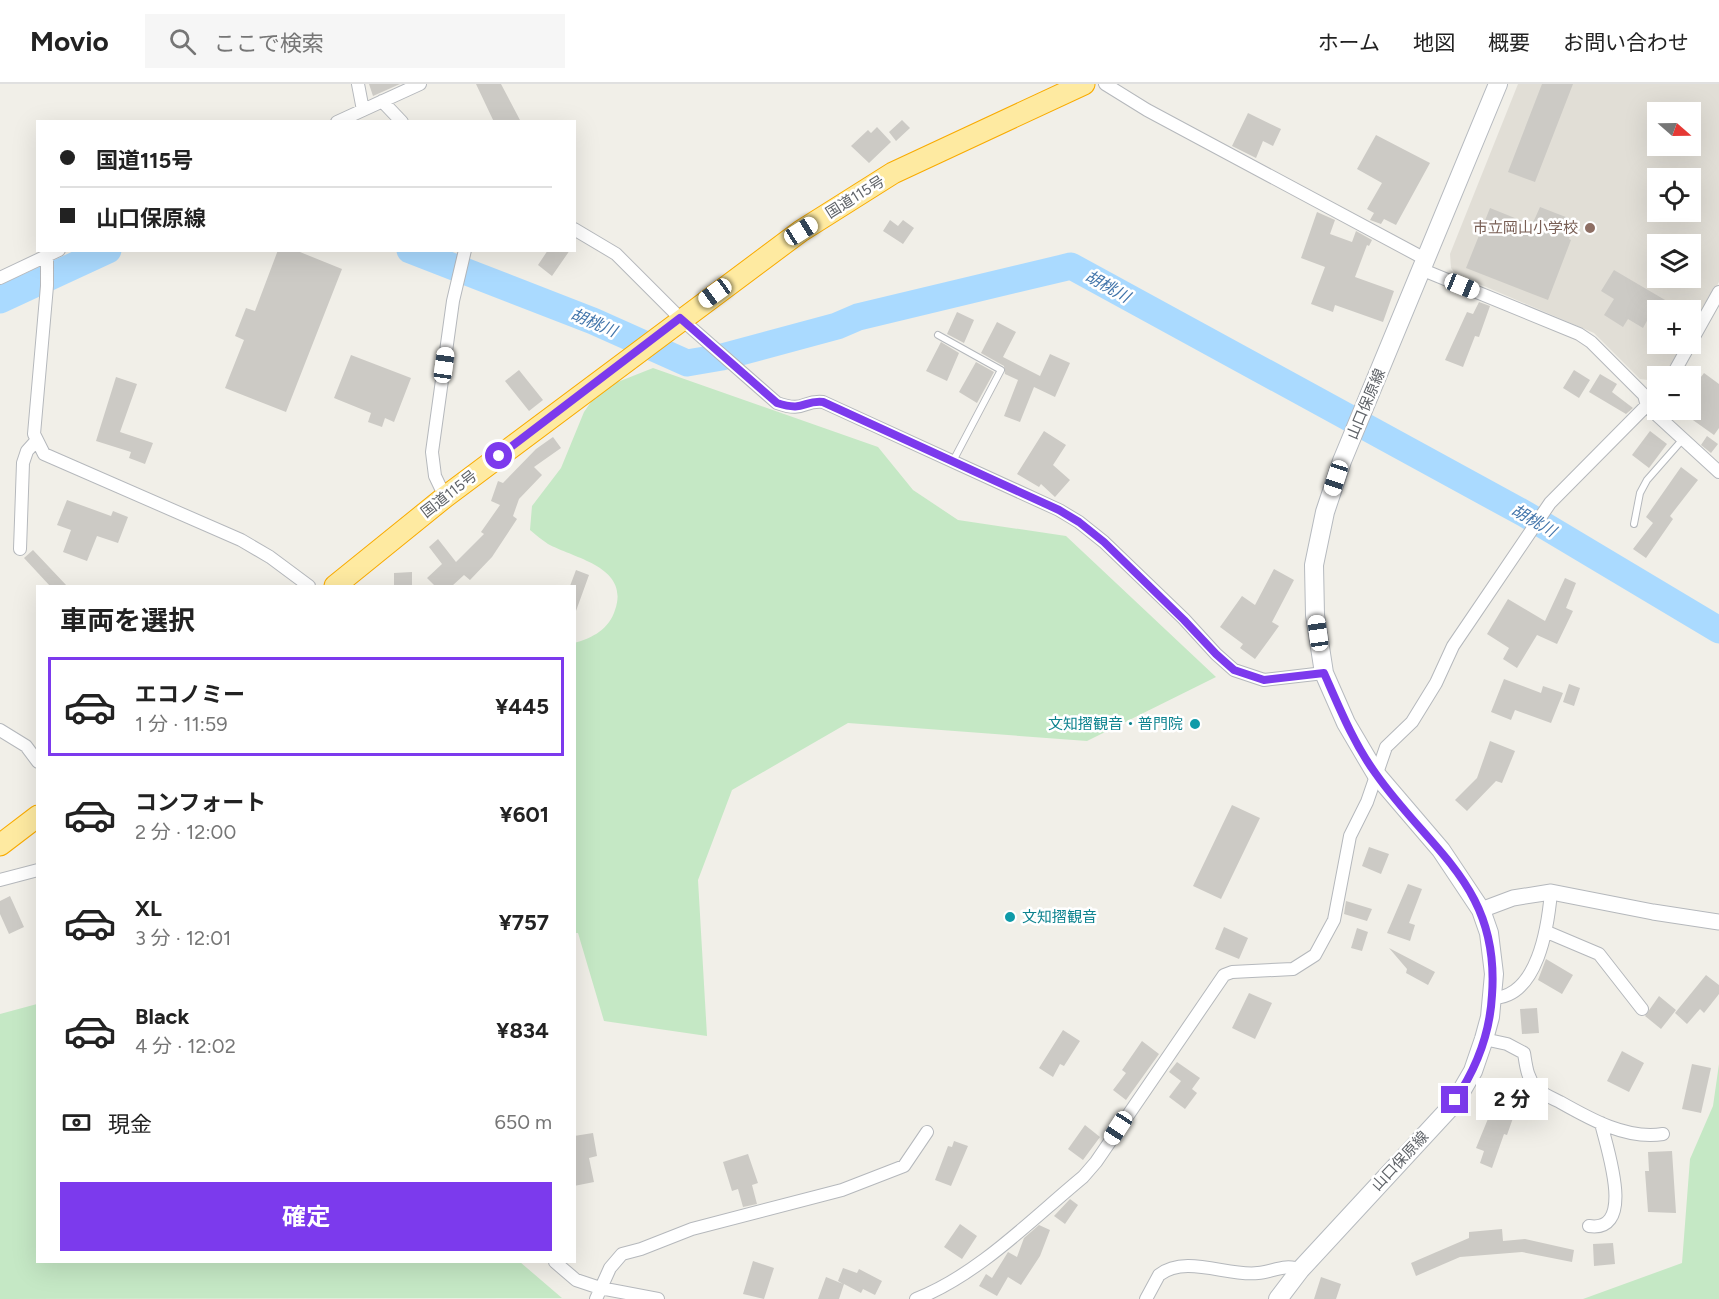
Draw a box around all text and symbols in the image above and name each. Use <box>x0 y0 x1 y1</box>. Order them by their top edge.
search box <box>145 14 565 68</box>
text: Movio <box>30 24 109 58</box>
icon: search <box>166 25 199 58</box>
text: ここで検索 <box>214 30 324 57</box>
text: ホーム <box>1318 30 1380 55</box>
text: 地図 <box>1413 30 1455 55</box>
text: 概要 <box>1488 30 1530 55</box>
text: お問い合わせ <box>1563 30 1689 55</box>
north arrow <box>1647 102 1701 156</box>
map controls <box>1647 102 1701 420</box>
text: 国道115号 <box>96 147 193 174</box>
button: locate <box>1647 168 1701 222</box>
street label: 国道115号 <box>822 172 888 222</box>
text: 山口保原線 <box>96 205 206 232</box>
car <box>781 214 821 248</box>
place label: 市立岡山小学校 <box>1473 219 1578 237</box>
marker: 市立岡山小学校 <box>1583 221 1597 235</box>
button: layers <box>1647 234 1701 288</box>
water label: 胡桃川 <box>1082 266 1135 307</box>
car <box>1442 271 1482 301</box>
car <box>695 275 735 311</box>
button: + <box>1647 300 1701 354</box>
water label: 胡桃川 <box>568 304 621 341</box>
car <box>433 346 455 384</box>
street label: 山口保原線 <box>1343 366 1389 442</box>
button: − <box>1647 366 1701 420</box>
route start <box>485 442 512 469</box>
car <box>1322 458 1350 498</box>
street label: 国道115号 <box>417 467 481 521</box>
water label: 胡桃川 <box>1508 500 1561 542</box>
text: 車両を選択 <box>60 604 195 637</box>
car <box>1307 614 1329 652</box>
icon: car <box>63 680 117 734</box>
text: エコノミー <box>135 681 245 708</box>
text: ¥445 <box>495 693 549 720</box>
text: 1 分 · 11:59 <box>135 712 228 736</box>
place label: 文知摺観音・普門院 <box>1048 715 1183 733</box>
marker: 文知摺観音・普門院 <box>1188 717 1202 731</box>
icon: car <box>63 788 117 842</box>
text: コンフォート <box>135 789 266 816</box>
text: ¥601 <box>500 801 549 828</box>
text: 2 分 · 12:00 <box>135 820 236 844</box>
text: XL <box>135 895 162 922</box>
icon: car <box>63 896 117 950</box>
place label: 文知摺観音 <box>1022 908 1097 926</box>
text: ¥757 <box>499 909 549 936</box>
marker: 文知摺観音 <box>1003 910 1017 924</box>
text: 3 分 · 12:01 <box>135 926 231 950</box>
text: Black <box>135 1003 189 1030</box>
icon: car <box>63 1004 117 1058</box>
text: ¥834 <box>496 1017 549 1044</box>
text: 4 分 · 12:02 <box>135 1034 236 1058</box>
callout: 2 分 <box>1476 1079 1548 1121</box>
route end <box>1441 1086 1468 1113</box>
text: 2 分 <box>1494 1087 1530 1111</box>
icon: cash <box>60 1106 93 1139</box>
car <box>1101 1108 1135 1148</box>
text: 650 m <box>494 1110 552 1134</box>
text: 現金 <box>108 1111 152 1138</box>
street label: 山口保原線 <box>1368 1127 1432 1195</box>
button: 確定 <box>60 1182 552 1251</box>

